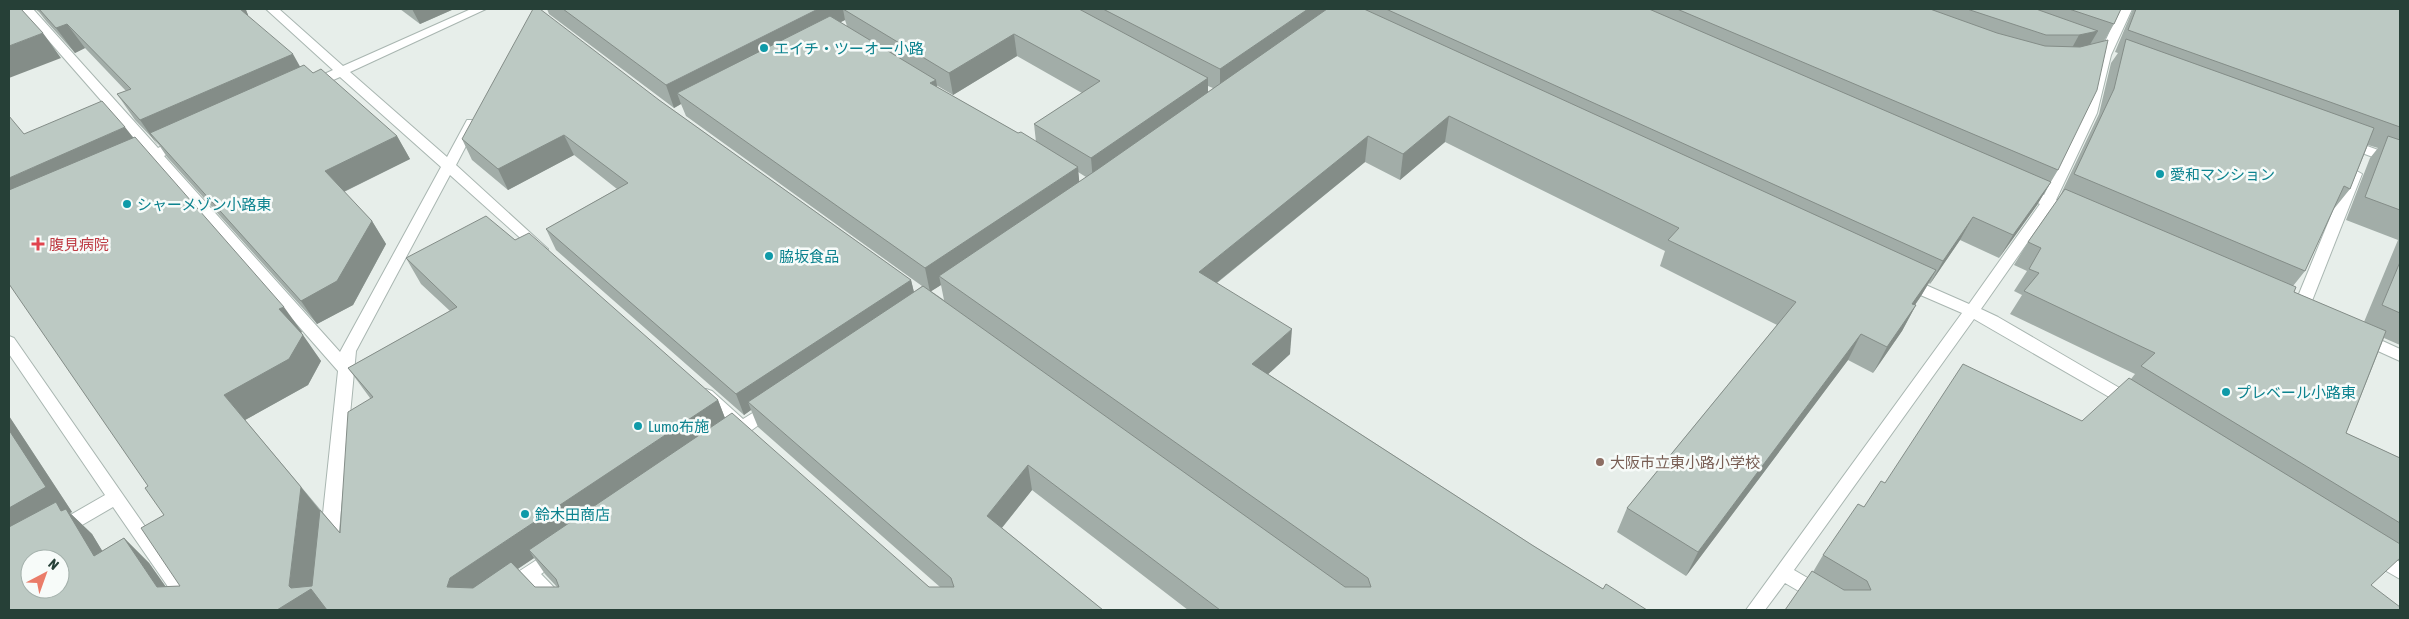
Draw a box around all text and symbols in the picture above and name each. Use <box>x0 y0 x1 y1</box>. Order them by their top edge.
place label: エイチ・ツーオー小路 <box>774 40 924 57</box>
marker: エイチ・ツーオー小路 <box>758 42 770 54</box>
place label: 愛和マンション <box>2170 166 2275 183</box>
marker: 愛和マンション <box>2154 168 2166 180</box>
place label: シャーメゾン小路東 <box>137 196 271 213</box>
marker: シャーメゾン小路東 <box>121 198 133 210</box>
place label: 腹見病院 <box>49 236 109 253</box>
marker: 腹見病院 <box>31 237 45 251</box>
place label: 脇坂食品 <box>779 248 839 265</box>
marker: 脇坂食品 <box>763 250 775 262</box>
place label: プレベール小路東 <box>2236 384 2356 401</box>
marker: プレベール小路東 <box>2220 386 2232 398</box>
place label: Lumo布施 <box>648 418 709 435</box>
marker: Lumo布施 <box>632 420 644 432</box>
place label: 大阪市立東小路小学校 <box>1610 454 1760 471</box>
marker: 大阪市立東小路小学校 <box>1594 456 1606 468</box>
place label: 鈴木田商店 <box>535 506 610 523</box>
marker: 鈴木田商店 <box>519 508 531 520</box>
north arrow <box>20 549 70 599</box>
text: N <box>45 555 62 573</box>

